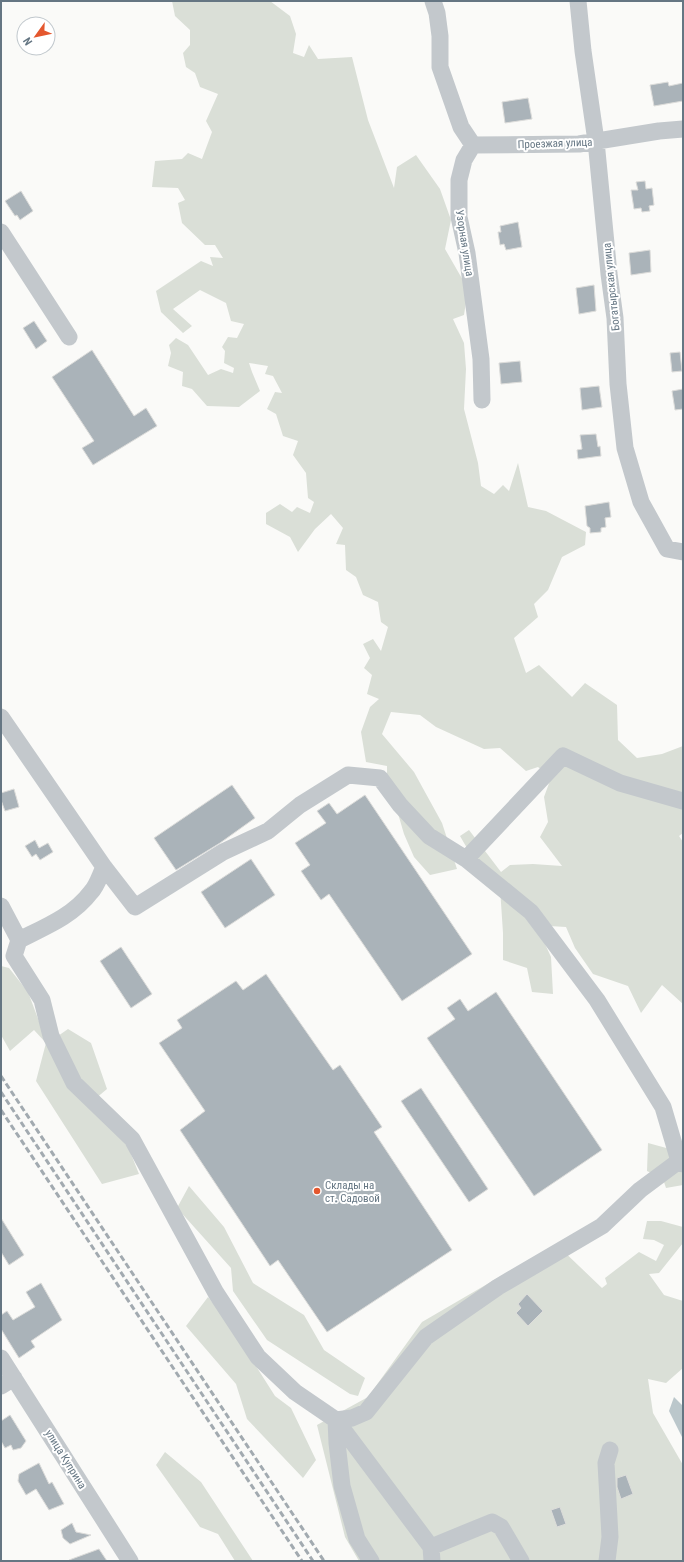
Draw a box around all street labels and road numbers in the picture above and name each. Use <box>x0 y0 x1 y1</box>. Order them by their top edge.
street label: Проезжая улица <box>517 136 593 151</box>
street label: Узорная улица <box>453 209 476 277</box>
street label: Богатырская улица <box>600 242 623 332</box>
street label: улица Куприна <box>42 1427 89 1491</box>

